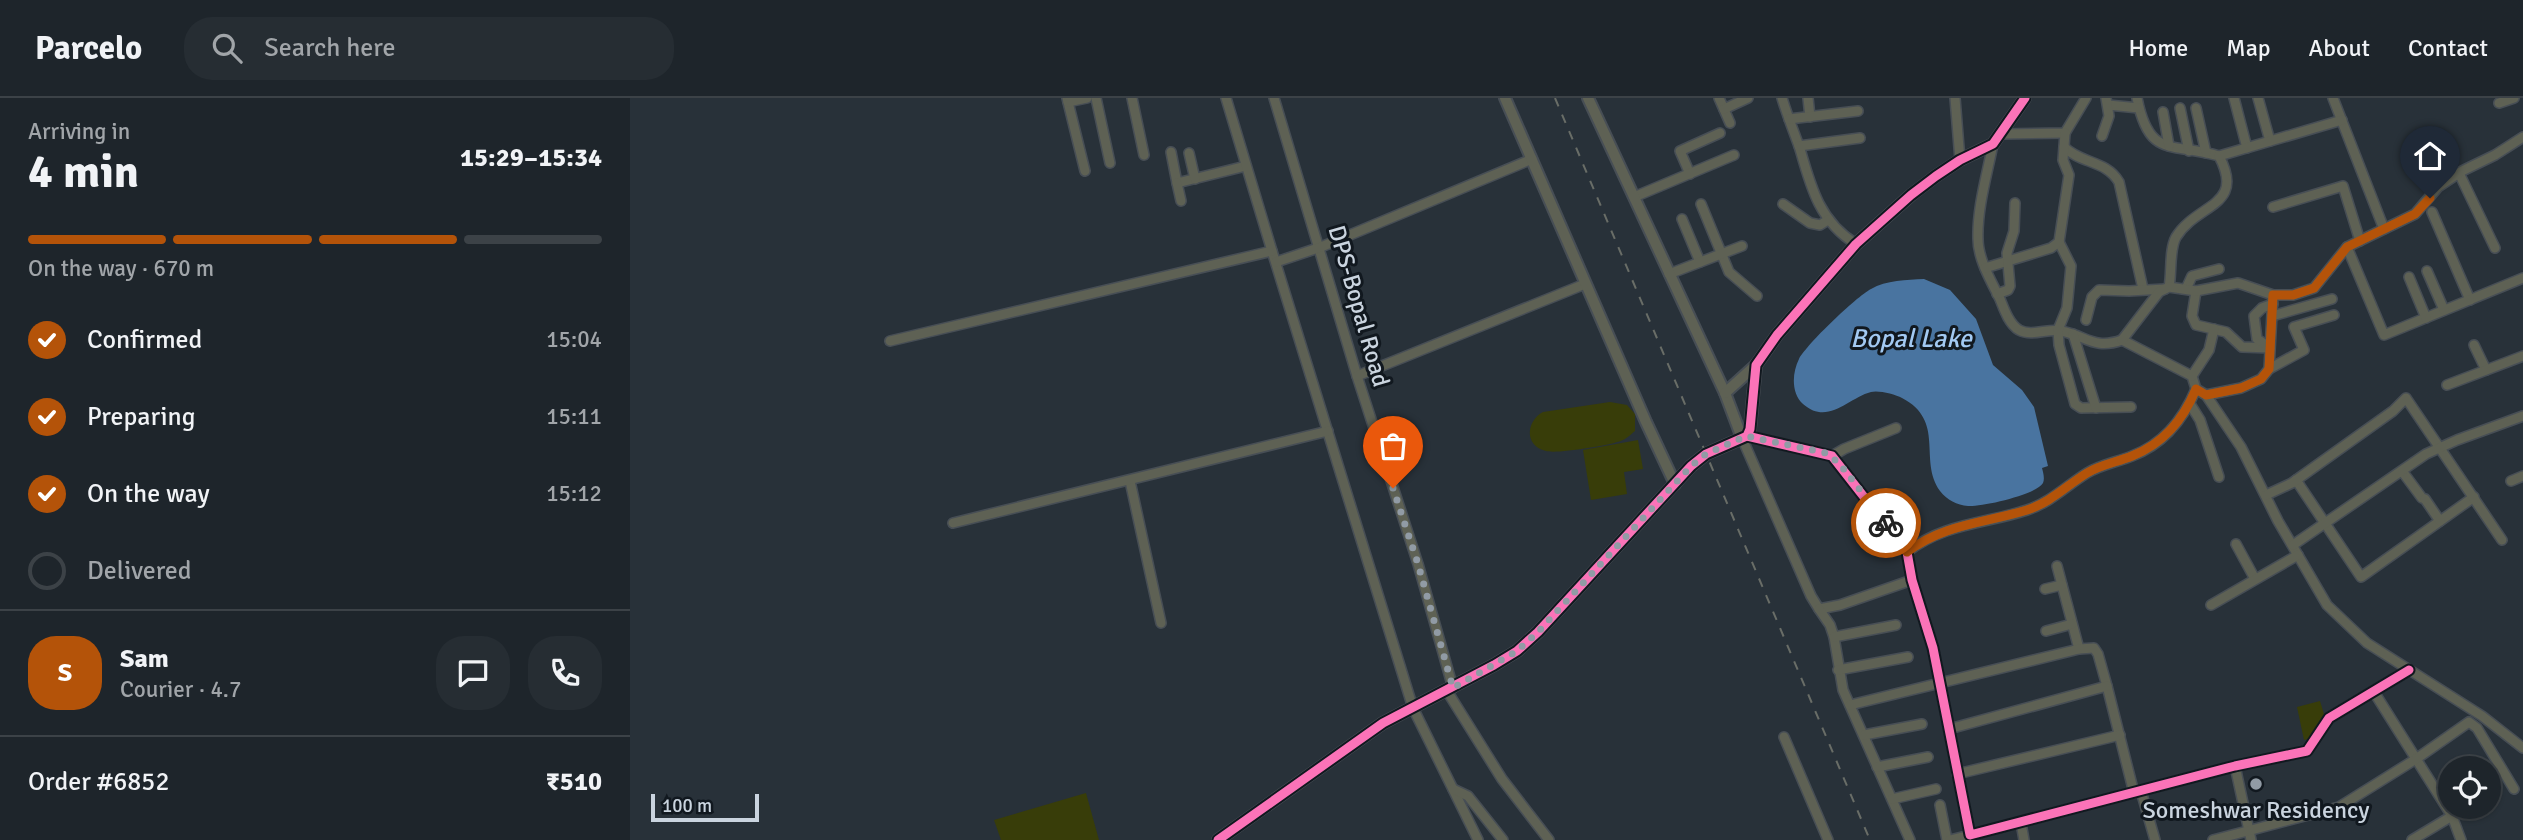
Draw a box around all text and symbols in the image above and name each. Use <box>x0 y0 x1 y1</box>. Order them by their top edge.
search box <box>184 17 674 80</box>
text: Parcelo <box>35 28 142 69</box>
icon: search <box>208 29 246 67</box>
text: Search here <box>264 32 395 64</box>
text: Home <box>2128 33 2188 63</box>
text: Map <box>2226 33 2271 63</box>
text: About <box>2309 33 2370 63</box>
text: Contact <box>2408 33 2488 63</box>
text: Arriving in <box>28 117 130 146</box>
pin <box>2400 126 2460 198</box>
icon: home <box>2411 137 2449 175</box>
text: 15:29–15:34 <box>460 142 602 174</box>
text: 4 min <box>28 144 139 200</box>
street label: DPS-Bopal Road <box>1322 222 1396 390</box>
text: On the way · 670 m <box>28 254 214 283</box>
icon: check <box>28 321 66 359</box>
water label: Bopal Lake <box>1850 323 1974 355</box>
text: Confirmed <box>87 324 202 356</box>
text: 15:04 <box>546 325 602 354</box>
icon: check <box>28 398 66 436</box>
text: Preparing <box>87 401 195 433</box>
text: 15:11 <box>546 402 602 431</box>
pin <box>1363 416 1423 488</box>
icon: bag <box>1374 427 1412 465</box>
icon: check <box>28 475 66 513</box>
text: On the way <box>87 478 210 510</box>
text: 15:12 <box>546 479 602 508</box>
courier <box>1851 488 1921 558</box>
icon: bike <box>1867 504 1905 542</box>
text: Delivered <box>87 555 192 587</box>
button: chat <box>436 636 510 710</box>
button: phone <box>528 636 602 710</box>
text: Sam <box>120 643 169 675</box>
text: S <box>58 657 72 689</box>
text: Courier · 4.7 <box>120 675 241 704</box>
map controls <box>2438 756 2501 819</box>
button: locate <box>2438 756 2501 819</box>
text: Order #6852 <box>28 766 169 798</box>
text: ₹510 <box>546 766 602 798</box>
marker: Someshwar Residency <box>2248 776 2264 792</box>
scale bar <box>651 791 760 823</box>
text: 100 m <box>662 794 712 818</box>
place label: Someshwar Residency <box>2142 795 2370 825</box>

